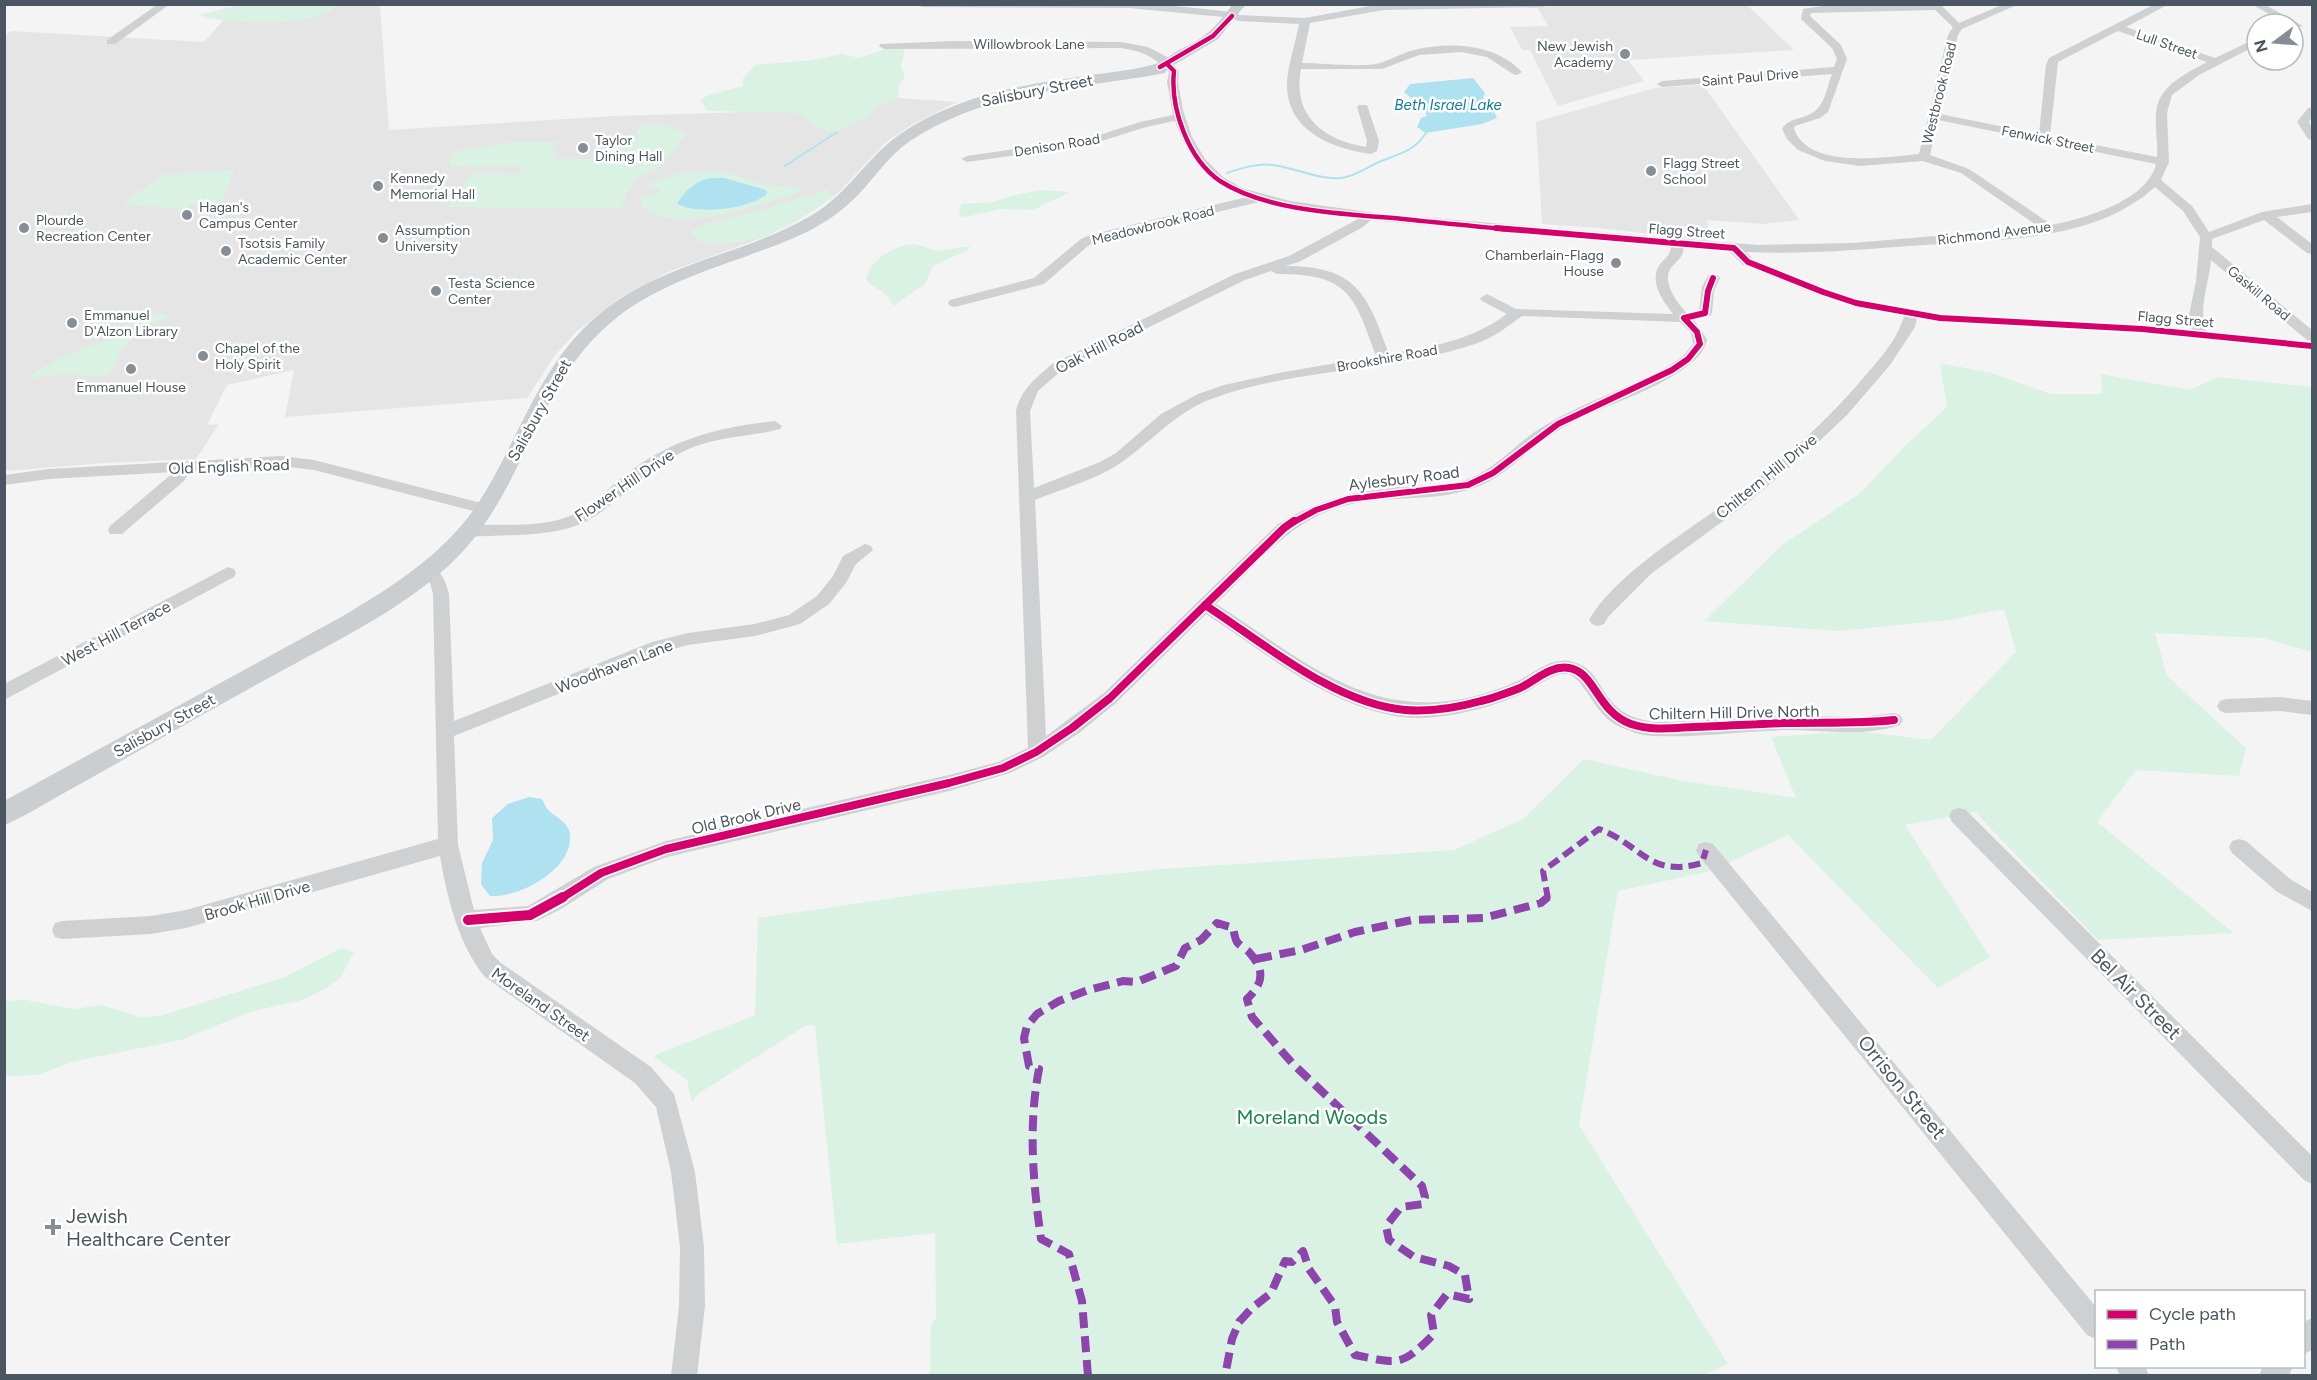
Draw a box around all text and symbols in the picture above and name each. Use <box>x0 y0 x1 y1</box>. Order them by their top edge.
north arrow <box>2245 12 2305 72</box>
street label: Lull Street <box>2134 26 2200 63</box>
street label: Willowbrook Lane <box>973 36 1085 53</box>
text: N <box>2250 37 2272 55</box>
place label: New Jewish Academy <box>1537 38 1614 71</box>
street label: Westbrook Road <box>1919 41 1960 146</box>
marker: New Jewish Academy <box>1618 47 1632 61</box>
street label: Saint Paul Drive <box>1701 65 1800 90</box>
street label: Salisbury Street <box>980 70 1095 111</box>
water label: Beth Israel Lake <box>1394 96 1502 114</box>
street label: Fenwick Street <box>2000 122 2096 157</box>
street label: Denison Road <box>1013 130 1101 161</box>
place label: Taylor Dining Hall <box>595 132 662 165</box>
marker: Taylor Dining Hall <box>576 141 590 155</box>
place label: Flagg Street School <box>1663 155 1740 188</box>
marker: Flagg Street School <box>1644 164 1658 178</box>
place label: Kennedy Memorial Hall <box>390 170 475 203</box>
marker: Kennedy Memorial Hall <box>371 179 385 193</box>
place label: Hagan's Campus Center <box>199 199 298 232</box>
street label: Meadowbrook Road <box>1090 202 1216 249</box>
marker: Hagan's Campus Center <box>180 208 194 222</box>
place label: Plourde Recreation Center <box>36 212 151 245</box>
street label: Richmond Avenue <box>1936 218 2052 249</box>
street label: Flagg Street <box>1648 220 1726 243</box>
marker: Plourde Recreation Center <box>17 221 31 235</box>
place label: Assumption University <box>395 222 470 255</box>
marker: Assumption University <box>376 231 390 245</box>
place label: Tsotsis Family Academic Center <box>238 235 348 268</box>
marker: Tsotsis Family Academic Center <box>219 244 233 258</box>
place label: Chamberlain-Flagg House <box>1485 247 1604 280</box>
marker: Chamberlain-Flagg House <box>1609 256 1623 270</box>
street label: Gaskill Road <box>2224 262 2293 324</box>
place label: Testa Science Center <box>448 275 535 308</box>
marker: Testa Science Center <box>429 284 443 298</box>
place label: Emmanuel D'Alzon Library <box>84 307 179 340</box>
street label: Flagg Street <box>2137 308 2215 331</box>
marker: Emmanuel D'Alzon Library <box>65 316 79 330</box>
street label: Oak Hill Road <box>1052 317 1146 378</box>
place label: Chapel of the Holy Spirit <box>215 340 300 373</box>
street label: Brookshire Road <box>1335 341 1439 376</box>
marker: Chapel of the Holy Spirit <box>196 349 210 363</box>
street label: Salisbury Street <box>504 356 575 465</box>
marker: Emmanuel House <box>124 362 138 376</box>
place label: Emmanuel House <box>76 379 186 396</box>
street label: Chiltern Hill Drive <box>1712 430 1821 523</box>
street label: Flower Hill Drive <box>571 445 678 526</box>
street label: Old English Road <box>168 455 290 478</box>
street label: Aylesbury Road <box>1347 462 1461 495</box>
street label: West Hill Terrace <box>59 597 174 670</box>
street label: Woodhaven Lane <box>553 635 675 697</box>
street label: Salisbury Street <box>110 690 219 761</box>
street label: Chiltern Hill Drive North <box>1649 702 1819 723</box>
street label: Old Brook Drive <box>690 795 803 838</box>
street label: Brook Hill Drive <box>202 876 312 925</box>
street label: Bel Air Street <box>2086 944 2186 1044</box>
street label: Moreland Street <box>488 963 594 1045</box>
street label: Orrison Street <box>1853 1030 1951 1144</box>
park label: Moreland Woods <box>1236 1105 1388 1129</box>
place label: Jewish Healthcare Center <box>66 1204 231 1251</box>
marker: Jewish Healthcare Center <box>44 1218 62 1236</box>
legend <box>2095 1290 2305 1368</box>
text: Cycle path <box>2149 1303 2236 1325</box>
text: Path <box>2149 1333 2185 1355</box>

